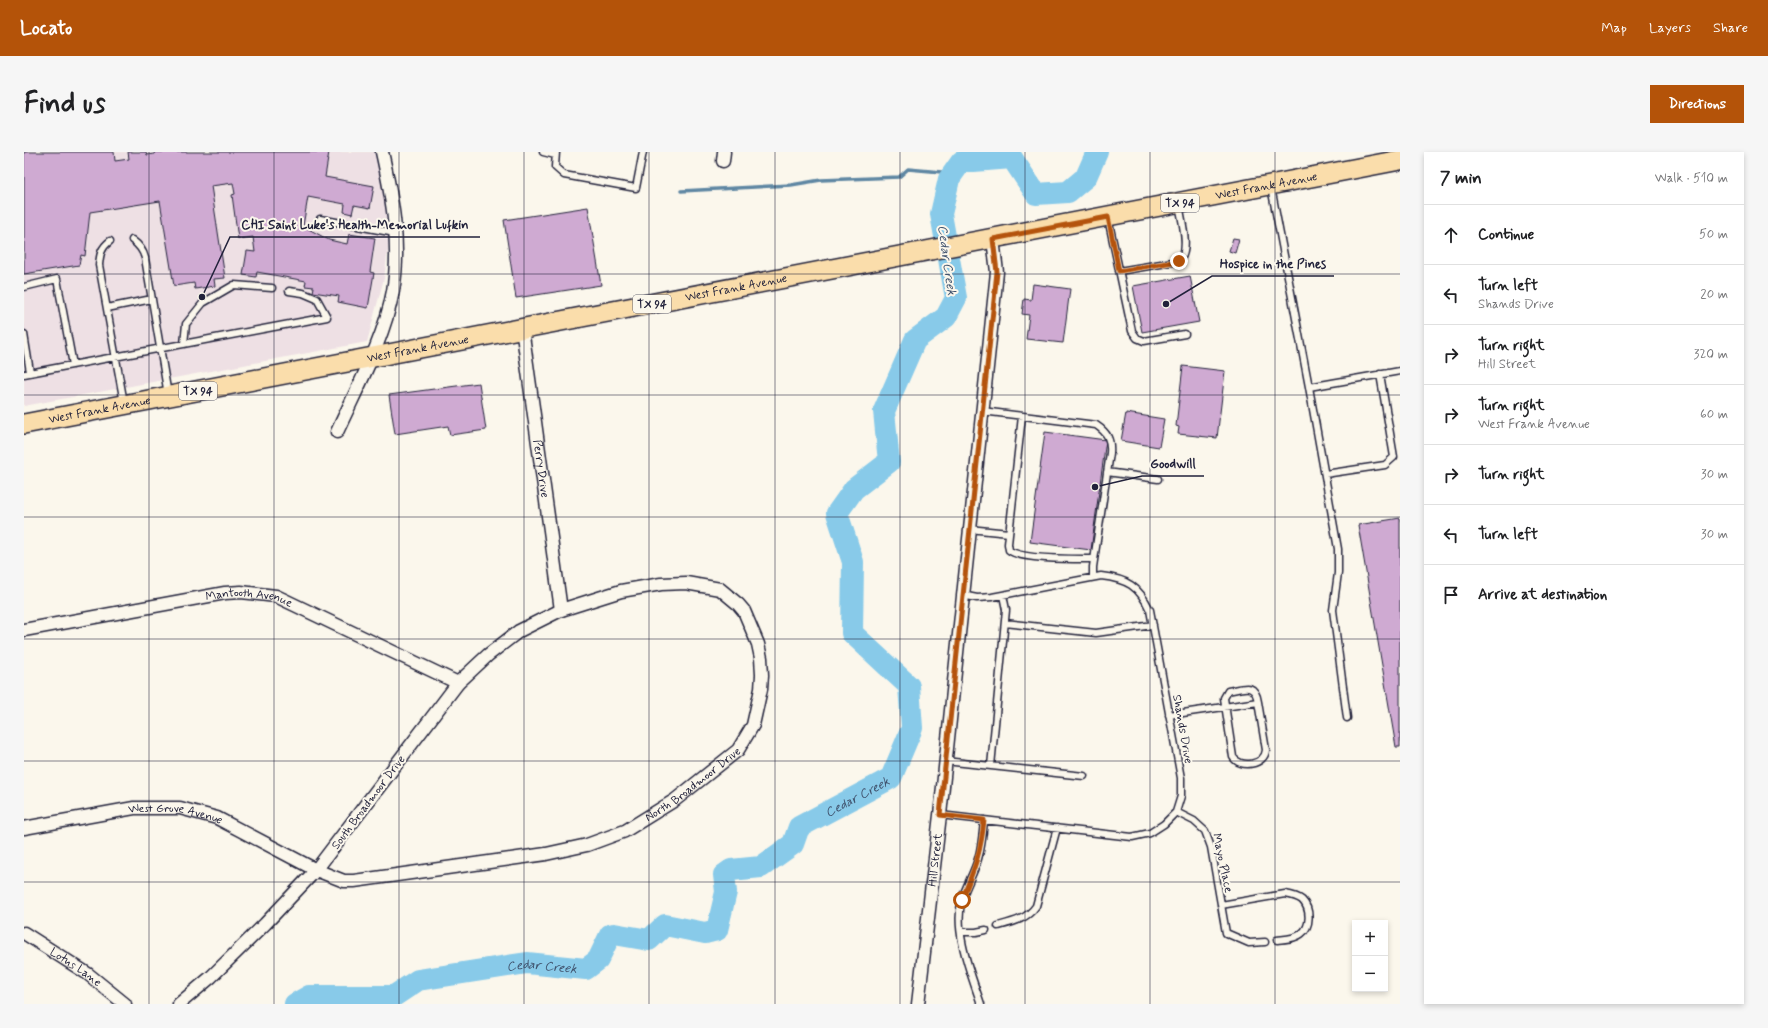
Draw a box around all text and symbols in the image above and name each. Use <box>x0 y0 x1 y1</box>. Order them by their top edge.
text: Locato <box>20 16 72 41</box>
text: Map <box>1601 19 1627 37</box>
text: Layers <box>1649 19 1691 37</box>
text: Share <box>1713 19 1748 37</box>
button: Directions <box>1650 85 1744 123</box>
text: Find us <box>24 86 105 123</box>
text: 7 min <box>1440 167 1482 189</box>
street label: West Frank Avenue <box>1214 169 1319 204</box>
text: Walk · 510 m <box>1655 170 1728 187</box>
road number: TX 94 <box>1161 194 1199 212</box>
callout: CHI Saint Luke's Health-Memorial Lufkin <box>230 212 480 237</box>
text: CHI Saint Luke's Health-Memorial Lufkin <box>241 217 469 234</box>
water label: Cedar Creek <box>933 224 960 297</box>
icon: ahead <box>1440 224 1462 246</box>
text: Continue <box>1478 225 1534 245</box>
text: 50 m <box>1699 226 1728 243</box>
callout: Hospice in the Pines <box>1212 251 1334 276</box>
route end <box>1170 252 1188 270</box>
text: Hospice in the Pines <box>1220 256 1326 273</box>
street label: West Frank Avenue <box>684 271 789 306</box>
text: Turn left <box>1478 276 1538 296</box>
icon: left <box>1440 284 1462 306</box>
text: 20 m <box>1700 286 1728 303</box>
road number: TX 94 <box>633 295 671 313</box>
text: Shands Drive <box>1478 296 1554 313</box>
street label: West Frank Avenue <box>366 332 470 367</box>
text: Turn right <box>1478 336 1545 356</box>
icon: right <box>1440 344 1462 366</box>
text: 320 m <box>1694 346 1728 363</box>
text: Hill Street <box>1478 356 1536 373</box>
road number: TX 94 <box>179 382 217 400</box>
street label: West Frank Avenue <box>47 393 152 428</box>
text: Turn right <box>1478 396 1545 416</box>
icon: right <box>1440 404 1462 426</box>
text: 60 m <box>1700 406 1728 423</box>
text: West Frank Avenue <box>1478 416 1590 433</box>
street label: Perry Drive <box>529 439 552 499</box>
callout: Goodwill <box>1142 451 1204 476</box>
text: Goodwill <box>1150 456 1196 473</box>
icon: right <box>1440 464 1462 486</box>
text: Turn right <box>1478 465 1545 485</box>
text: 30 m <box>1701 466 1728 483</box>
icon: left <box>1440 524 1462 546</box>
text: Turn left <box>1478 525 1538 545</box>
text: 30 m <box>1701 526 1728 543</box>
icon: arrive <box>1440 584 1462 606</box>
street label: Mantooth Avenue <box>204 585 295 612</box>
text: Arrive at destination <box>1478 585 1607 605</box>
street label: Shands Drive <box>1168 693 1196 765</box>
street label: North Broadmoor Drive <box>642 744 745 826</box>
street label: South Broadmoor Drive <box>328 752 410 853</box>
water label: Cedar Creek <box>822 773 893 822</box>
street label: West Grove Avenue <box>127 800 225 829</box>
street label: Mayo Place <box>1208 832 1236 894</box>
street label: Hill Street <box>925 833 947 888</box>
route start <box>953 891 971 909</box>
map controls <box>1352 920 1388 992</box>
button: + <box>1352 920 1388 956</box>
street label: Lotus Lane <box>46 945 105 991</box>
water label: Cedar Creek <box>506 956 578 978</box>
button: − <box>1352 956 1388 992</box>

